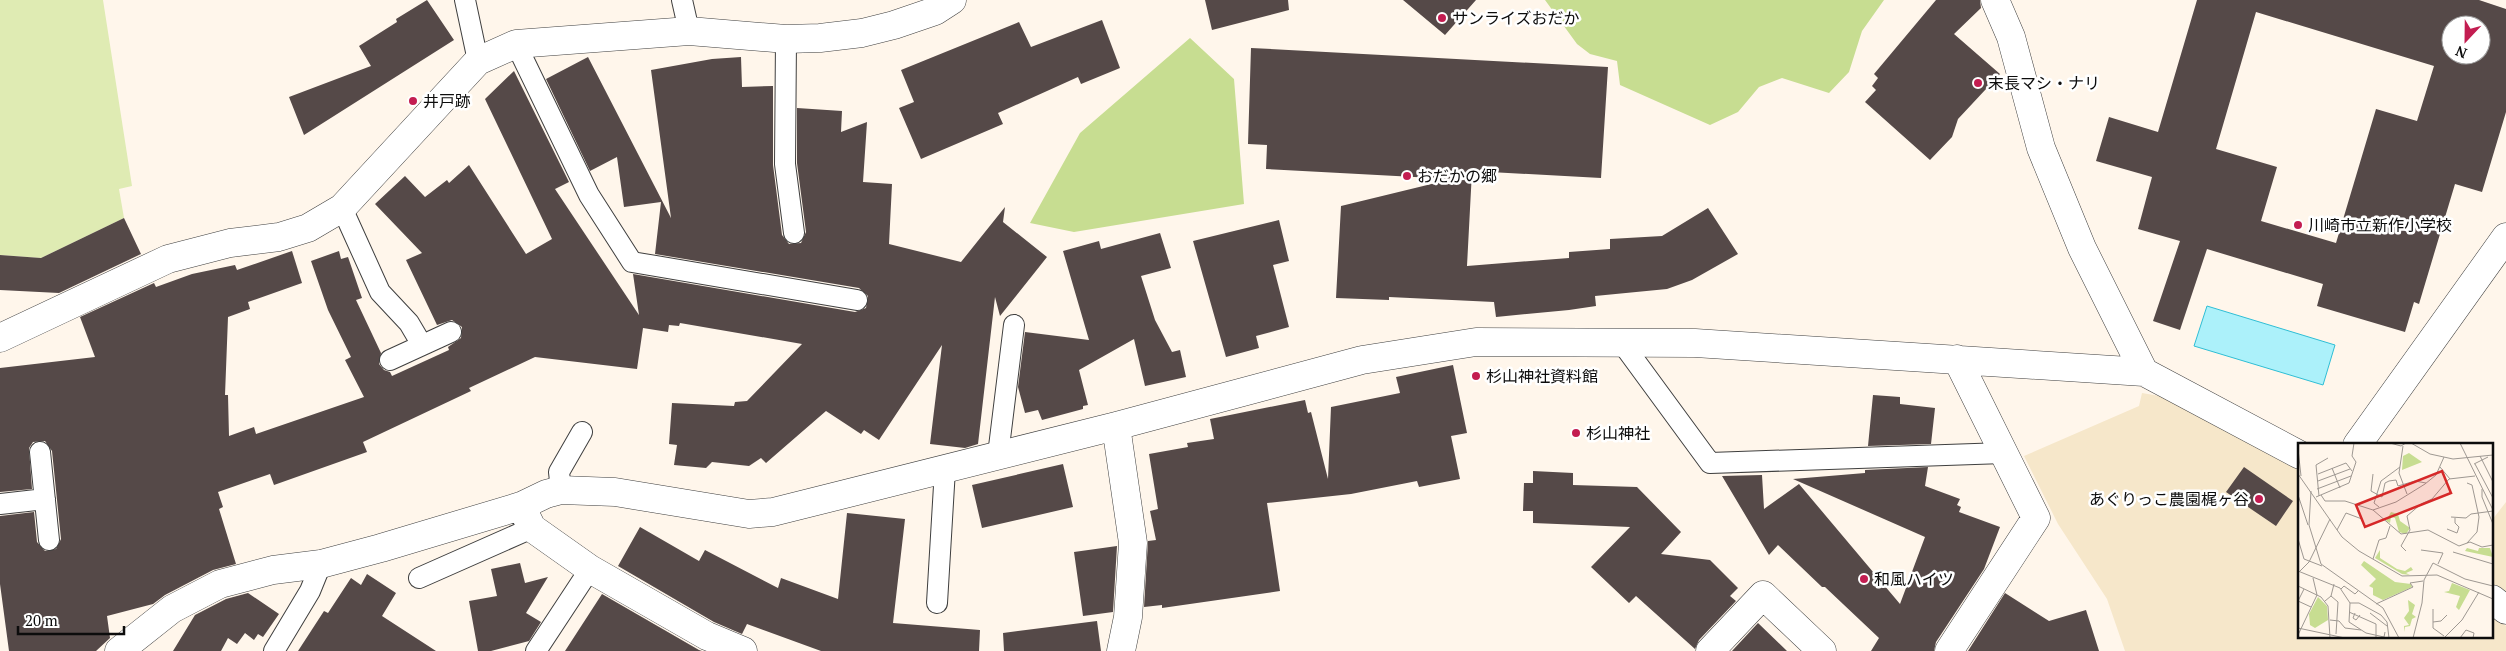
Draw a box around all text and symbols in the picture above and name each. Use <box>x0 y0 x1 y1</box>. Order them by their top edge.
place label: サンライズおだか <box>1452 7 1580 29</box>
marker: サンライズおだか <box>1436 12 1448 24</box>
north arrow <box>2441 15 2491 65</box>
text: N <box>2452 42 2469 63</box>
place label: 末長マシ・ナリ <box>1988 72 2100 94</box>
marker: 末長マシ・ナリ <box>1972 77 1984 89</box>
place label: 井戸跡 <box>423 90 471 112</box>
marker: 井戸跡 <box>407 95 419 107</box>
place label: おだかの郷 <box>1417 165 1497 187</box>
marker: おだかの郷 <box>1401 170 1413 182</box>
place label: 川崎市立新作小学校 <box>2308 214 2452 236</box>
marker: 川崎市立新作小学校 <box>2292 219 2304 231</box>
place label: 杉山神社資料館 <box>1486 365 1598 387</box>
marker: 杉山神社資料館 <box>1470 370 1482 382</box>
place label: 杉山神社 <box>1586 422 1650 444</box>
marker: 杉山神社 <box>1570 427 1582 439</box>
inset map <box>2298 443 2494 638</box>
place label: あぐりっこ農園梶ヶ谷 <box>2089 488 2249 510</box>
marker: あぐりっこ農園梶ヶ谷 <box>2253 493 2265 505</box>
place label: 和風ハイツ <box>1874 568 1954 590</box>
marker: 和風ハイツ <box>1858 573 1870 585</box>
scale bar <box>18 604 124 636</box>
text: 20 m <box>25 610 58 630</box>

